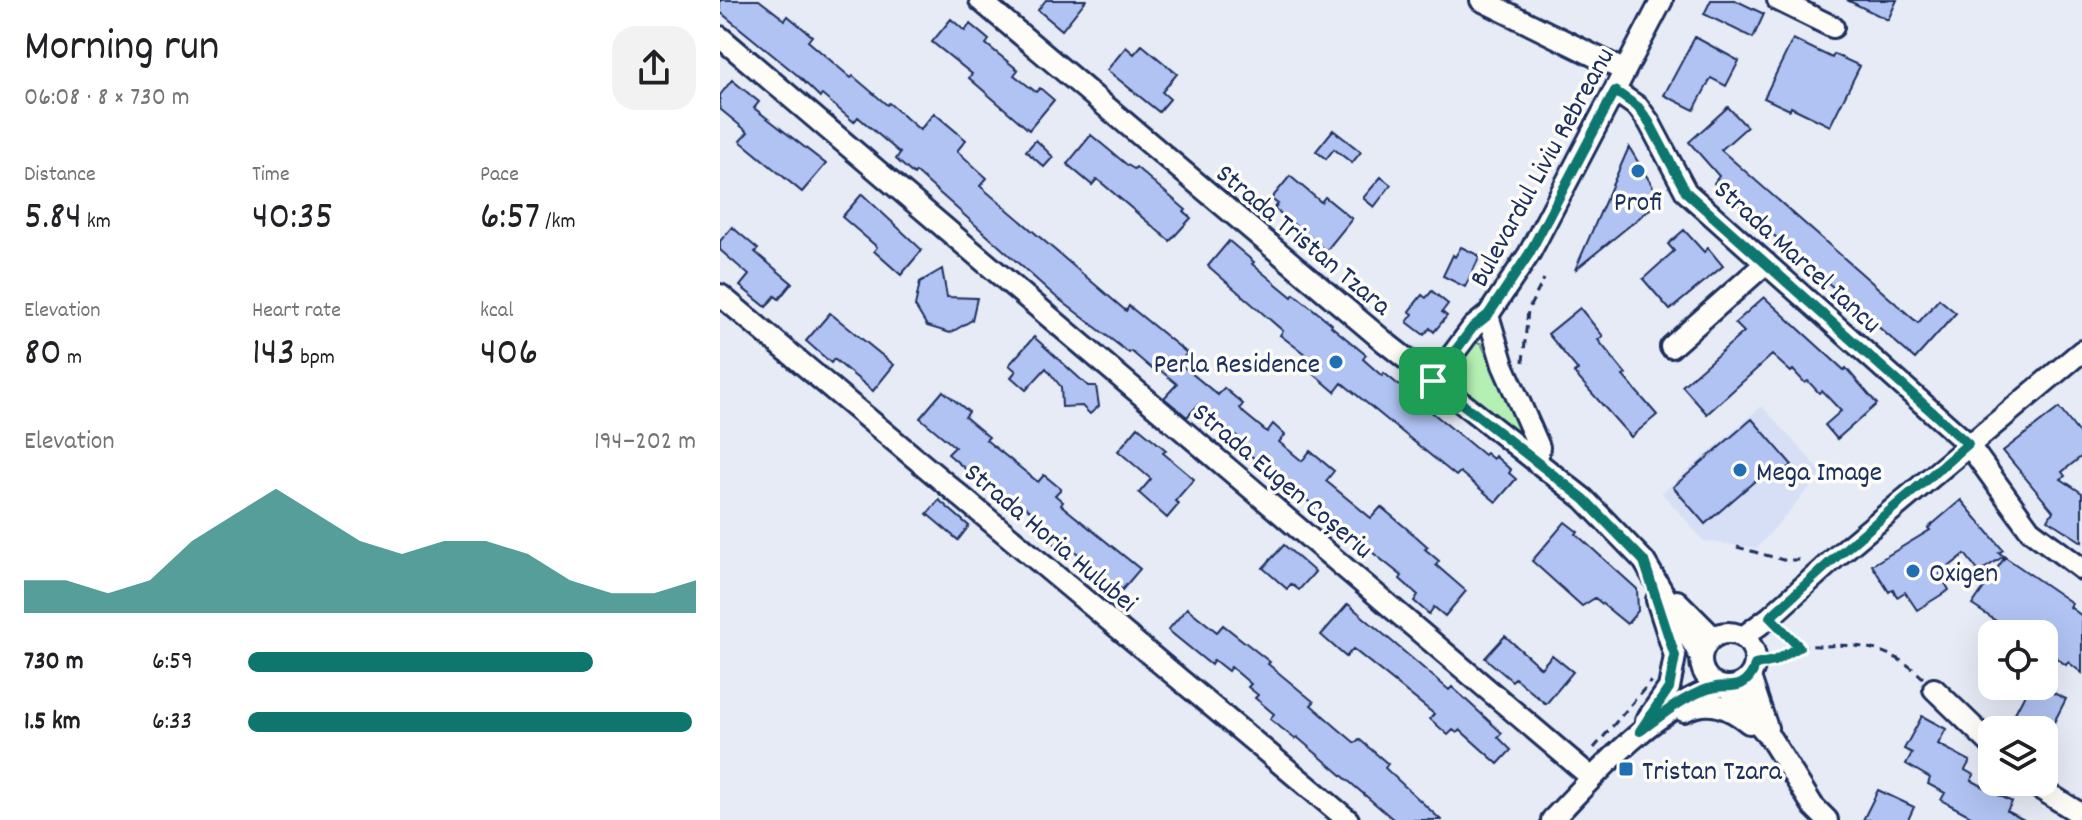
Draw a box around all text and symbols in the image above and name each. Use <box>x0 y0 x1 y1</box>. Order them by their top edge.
text: Morning run <box>24 18 219 81</box>
button: share <box>612 26 696 110</box>
street label: Bulevardul Liviu Rebreanu <box>1462 41 1627 296</box>
text: 06:08 · 8 × 730 m <box>24 80 190 117</box>
street label: Strada Tristan Tzara <box>1205 156 1399 328</box>
text: Distance <box>24 160 96 191</box>
text: Time <box>252 160 290 191</box>
text: Pace <box>480 160 519 191</box>
marker: Profi <box>1629 162 1647 180</box>
street label: Strada Marcel Iancu <box>1703 172 1888 345</box>
place label: Profi <box>1614 185 1662 225</box>
text: 5.84 <box>24 191 82 248</box>
text: 40:35 <box>252 191 333 248</box>
text: 6:57 <box>480 191 540 248</box>
text: km <box>82 207 111 238</box>
text: /km <box>540 207 576 238</box>
text: Elevation <box>24 296 101 327</box>
text: Heart rate <box>252 296 341 327</box>
text: kcal <box>480 296 513 327</box>
text: 80 <box>24 327 62 384</box>
text: 143 <box>252 327 295 384</box>
text: 406 <box>480 327 538 384</box>
text: m <box>62 343 82 374</box>
text: bpm <box>295 343 335 374</box>
place label: Perla Residence <box>1154 347 1320 387</box>
pin <box>1399 347 1467 415</box>
marker: Perla Residence <box>1327 353 1345 371</box>
icon: arrive <box>1411 359 1455 403</box>
street label: Strada Eugen Coșeriu <box>1182 395 1380 571</box>
text: Elevation <box>24 424 114 461</box>
text: 194–202 m <box>594 424 696 461</box>
street label: Strada Horia Hulubei <box>953 455 1144 624</box>
place label: Mega Image <box>1756 455 1882 495</box>
marker: Mega Image <box>1731 461 1749 479</box>
place label: Oxigen <box>1929 556 1998 596</box>
marker: Oxigen <box>1904 562 1922 580</box>
map controls <box>1978 620 2058 796</box>
button: locate <box>1978 620 2058 700</box>
text: 730 m <box>24 644 84 681</box>
text: 6:59 <box>152 644 193 681</box>
text: 1.5 km <box>24 704 81 741</box>
text: 6:33 <box>152 704 192 741</box>
button: layers <box>1978 716 2058 796</box>
place label: Tristan Tzara <box>1642 754 1783 794</box>
marker: Tristan Tzara <box>1617 760 1635 778</box>

